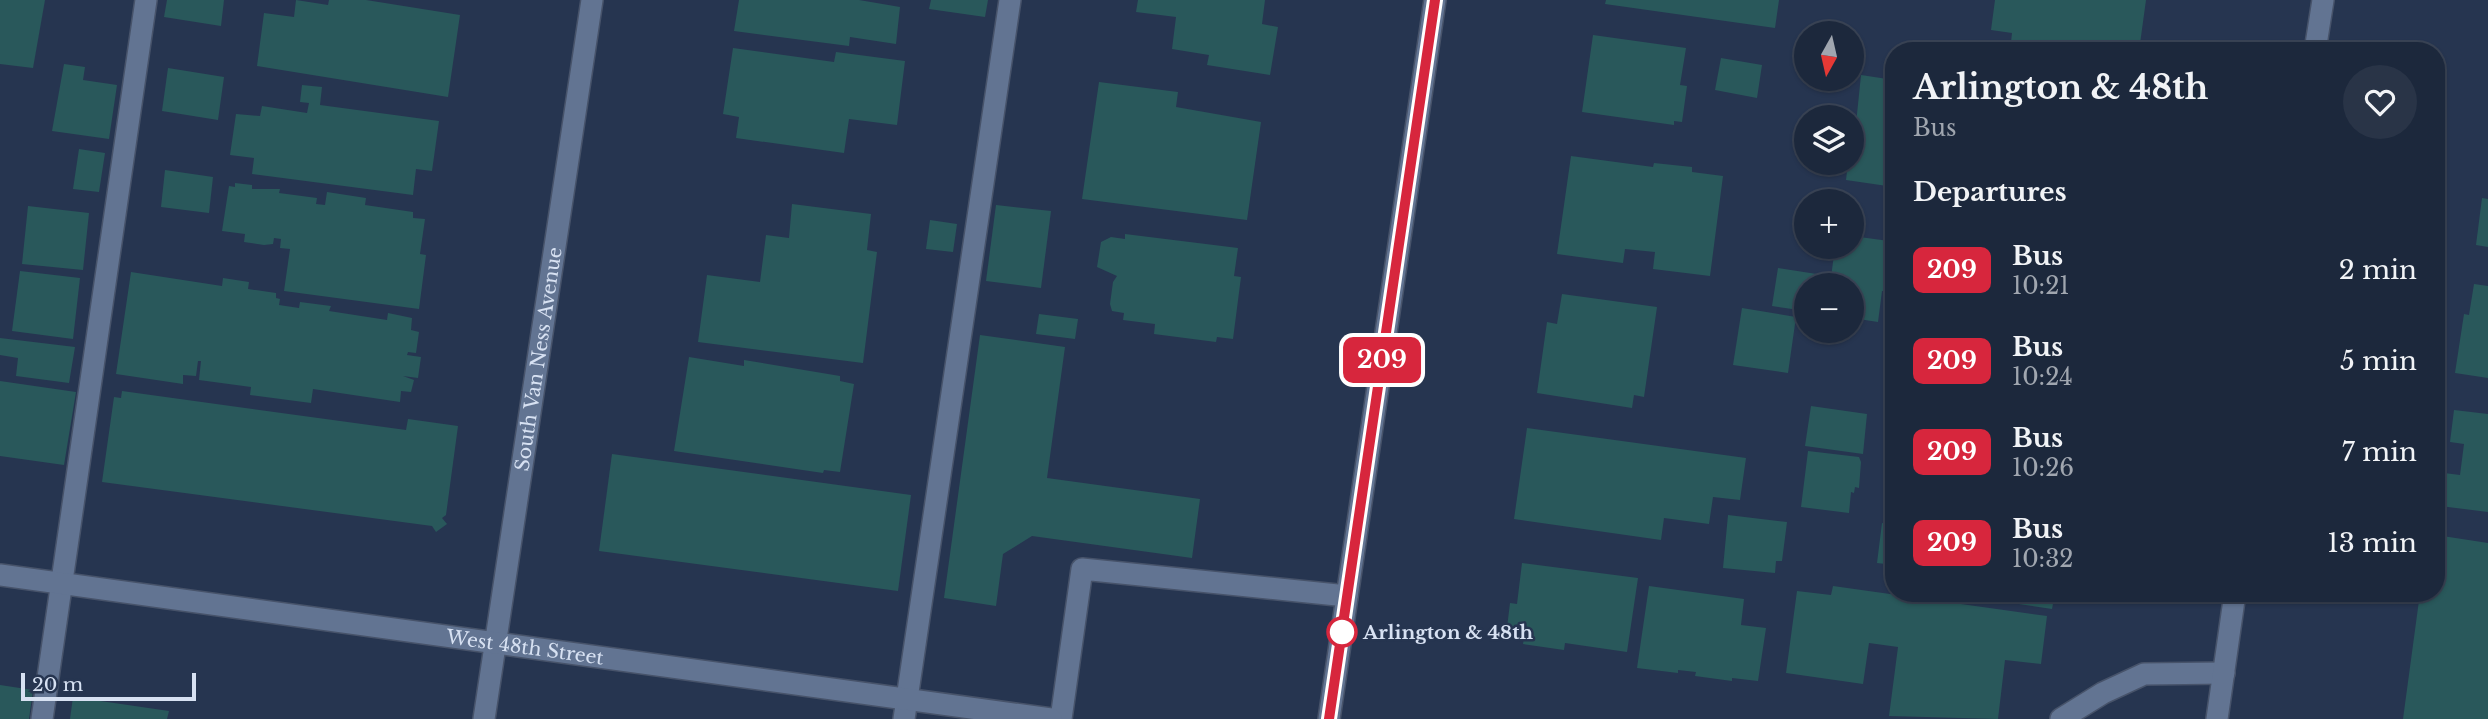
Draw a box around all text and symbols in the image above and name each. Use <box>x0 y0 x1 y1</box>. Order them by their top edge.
north arrow <box>1794 21 1864 91</box>
map controls <box>1794 21 1864 343</box>
button: heart <box>2343 65 2417 139</box>
text: Arlington & 48th <box>1913 67 2208 108</box>
button: layers <box>1794 105 1864 175</box>
text: Bus <box>1913 114 1956 142</box>
text: Departures <box>1913 176 2067 208</box>
button: + <box>1794 189 1864 259</box>
text: Bus <box>2012 240 2063 272</box>
street label: South Van Ness Avenue <box>510 245 566 473</box>
text: 2 min <box>2339 254 2417 286</box>
text: 209 <box>1927 255 1977 284</box>
text: 10:21 <box>2012 272 2070 300</box>
button: − <box>1794 273 1864 343</box>
text: Bus <box>2012 331 2063 363</box>
line badge: 209 <box>1342 337 1422 383</box>
text: 209 <box>1357 345 1407 374</box>
text: 5 min <box>2340 345 2417 377</box>
text: 209 <box>1927 346 1977 375</box>
text: 10:24 <box>2012 363 2073 391</box>
text: Bus <box>2012 422 2063 454</box>
text: 7 min <box>2342 436 2417 468</box>
text: 209 <box>1927 437 1977 466</box>
text: 10:26 <box>2012 454 2074 482</box>
text: Bus <box>2012 513 2063 545</box>
text: 13 min <box>2327 527 2417 559</box>
text: 209 <box>1927 528 1977 557</box>
text: 10:32 <box>2012 545 2074 573</box>
marker: Arlington & 48th <box>1327 617 1357 647</box>
place label: Arlington & 48th <box>1362 621 1533 644</box>
street label: West 48th Street <box>444 625 606 669</box>
scale bar <box>21 670 196 702</box>
text: 20 m <box>32 673 83 696</box>

